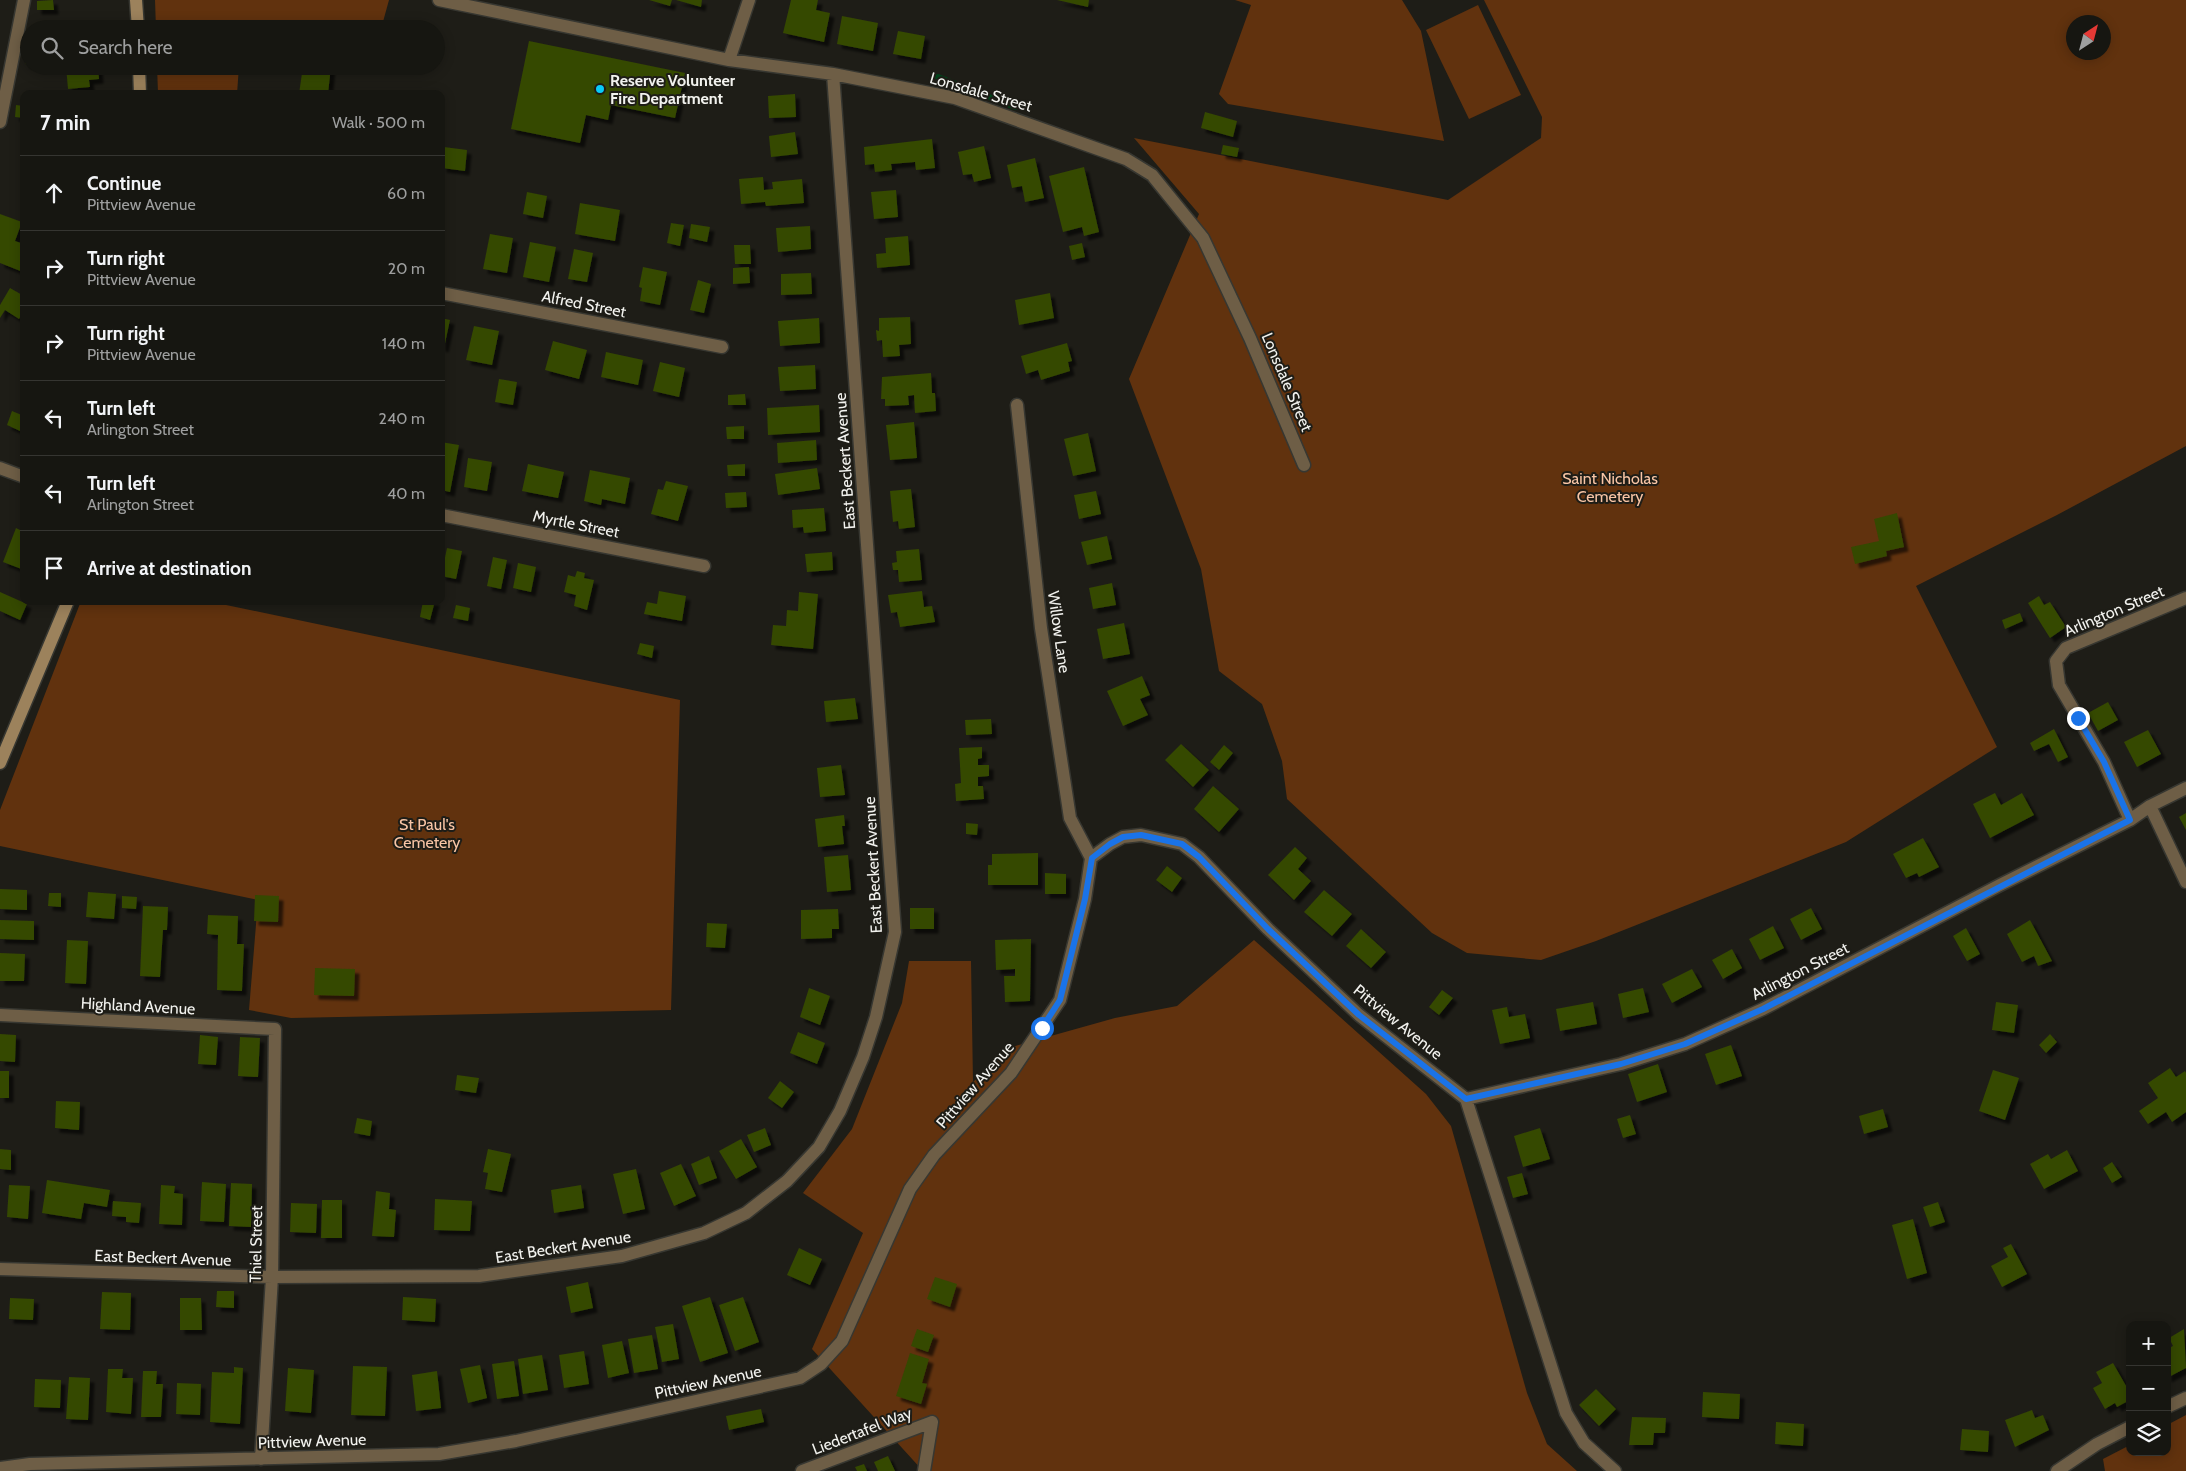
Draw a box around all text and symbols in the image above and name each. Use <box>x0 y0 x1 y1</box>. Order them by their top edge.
north arrow <box>2066 15 2111 60</box>
search box <box>20 20 445 75</box>
icon: search <box>38 34 66 62</box>
text: Search here <box>78 36 172 59</box>
street label: Lonsdale Street <box>928 68 1035 116</box>
place label: Reserve Volunteer Fire Department <box>610 71 736 108</box>
marker: Reserve Volunteer Fire Department <box>594 83 606 95</box>
text: 7 min <box>40 110 90 135</box>
text: Walk · 500 m <box>332 113 425 132</box>
text: Continue <box>87 172 161 195</box>
icon: ahead <box>40 179 68 207</box>
text: 60 m <box>387 184 425 203</box>
text: Pittview Avenue <box>87 195 196 214</box>
text: Turn right <box>87 247 165 270</box>
icon: right <box>40 254 68 282</box>
text: 20 m <box>388 259 425 278</box>
text: Pittview Avenue <box>87 270 196 289</box>
street label: Alfred Street <box>540 287 628 322</box>
text: Turn right <box>87 322 165 345</box>
icon: right <box>40 329 68 357</box>
street label: Lonsdale Street <box>1258 330 1317 435</box>
text: 140 m <box>382 334 425 353</box>
text: Pittview Avenue <box>87 345 196 364</box>
street label: East Beckert Avenue <box>831 392 859 530</box>
text: Turn left <box>87 397 155 420</box>
icon: left <box>40 404 68 432</box>
text: 240 m <box>379 409 425 428</box>
text: Arlington Street <box>87 420 194 439</box>
park label: Saint Nicholas Cemetery <box>1562 469 1658 506</box>
text: Turn left <box>87 472 155 495</box>
icon: left <box>40 479 68 507</box>
text: 40 m <box>387 484 425 503</box>
text: Arlington Street <box>87 495 194 514</box>
street label: Myrtle Street <box>531 506 621 542</box>
icon: arrive <box>40 554 68 582</box>
text: Arrive at destination <box>87 557 251 580</box>
street label: Arlington Street <box>2061 581 2167 641</box>
street label: Willow Lane <box>1044 590 1074 674</box>
route end <box>2067 707 2090 730</box>
street label: East Beckert Avenue <box>860 796 886 934</box>
park label: St Paul's Cemetery <box>394 815 460 852</box>
street label: Arlington Street <box>1748 938 1852 1004</box>
street label: Pittview Avenue <box>1350 980 1446 1064</box>
street label: Highland Avenue <box>80 994 196 1018</box>
route start <box>1031 1017 1054 1040</box>
street label: Pittview Avenue <box>932 1038 1018 1132</box>
street label: Thiel Street <box>246 1205 266 1283</box>
street label: East Beckert Avenue <box>494 1227 632 1267</box>
street label: East Beckert Avenue <box>94 1246 232 1270</box>
map controls <box>2126 1321 2171 1456</box>
button: + <box>2126 1321 2171 1366</box>
street label: Pittview Avenue <box>653 1361 763 1403</box>
button: − <box>2126 1366 2171 1411</box>
street label: Liedertafel Way <box>809 1403 915 1459</box>
button: layers <box>2126 1411 2171 1456</box>
street label: Pittview Avenue <box>257 1430 367 1452</box>

